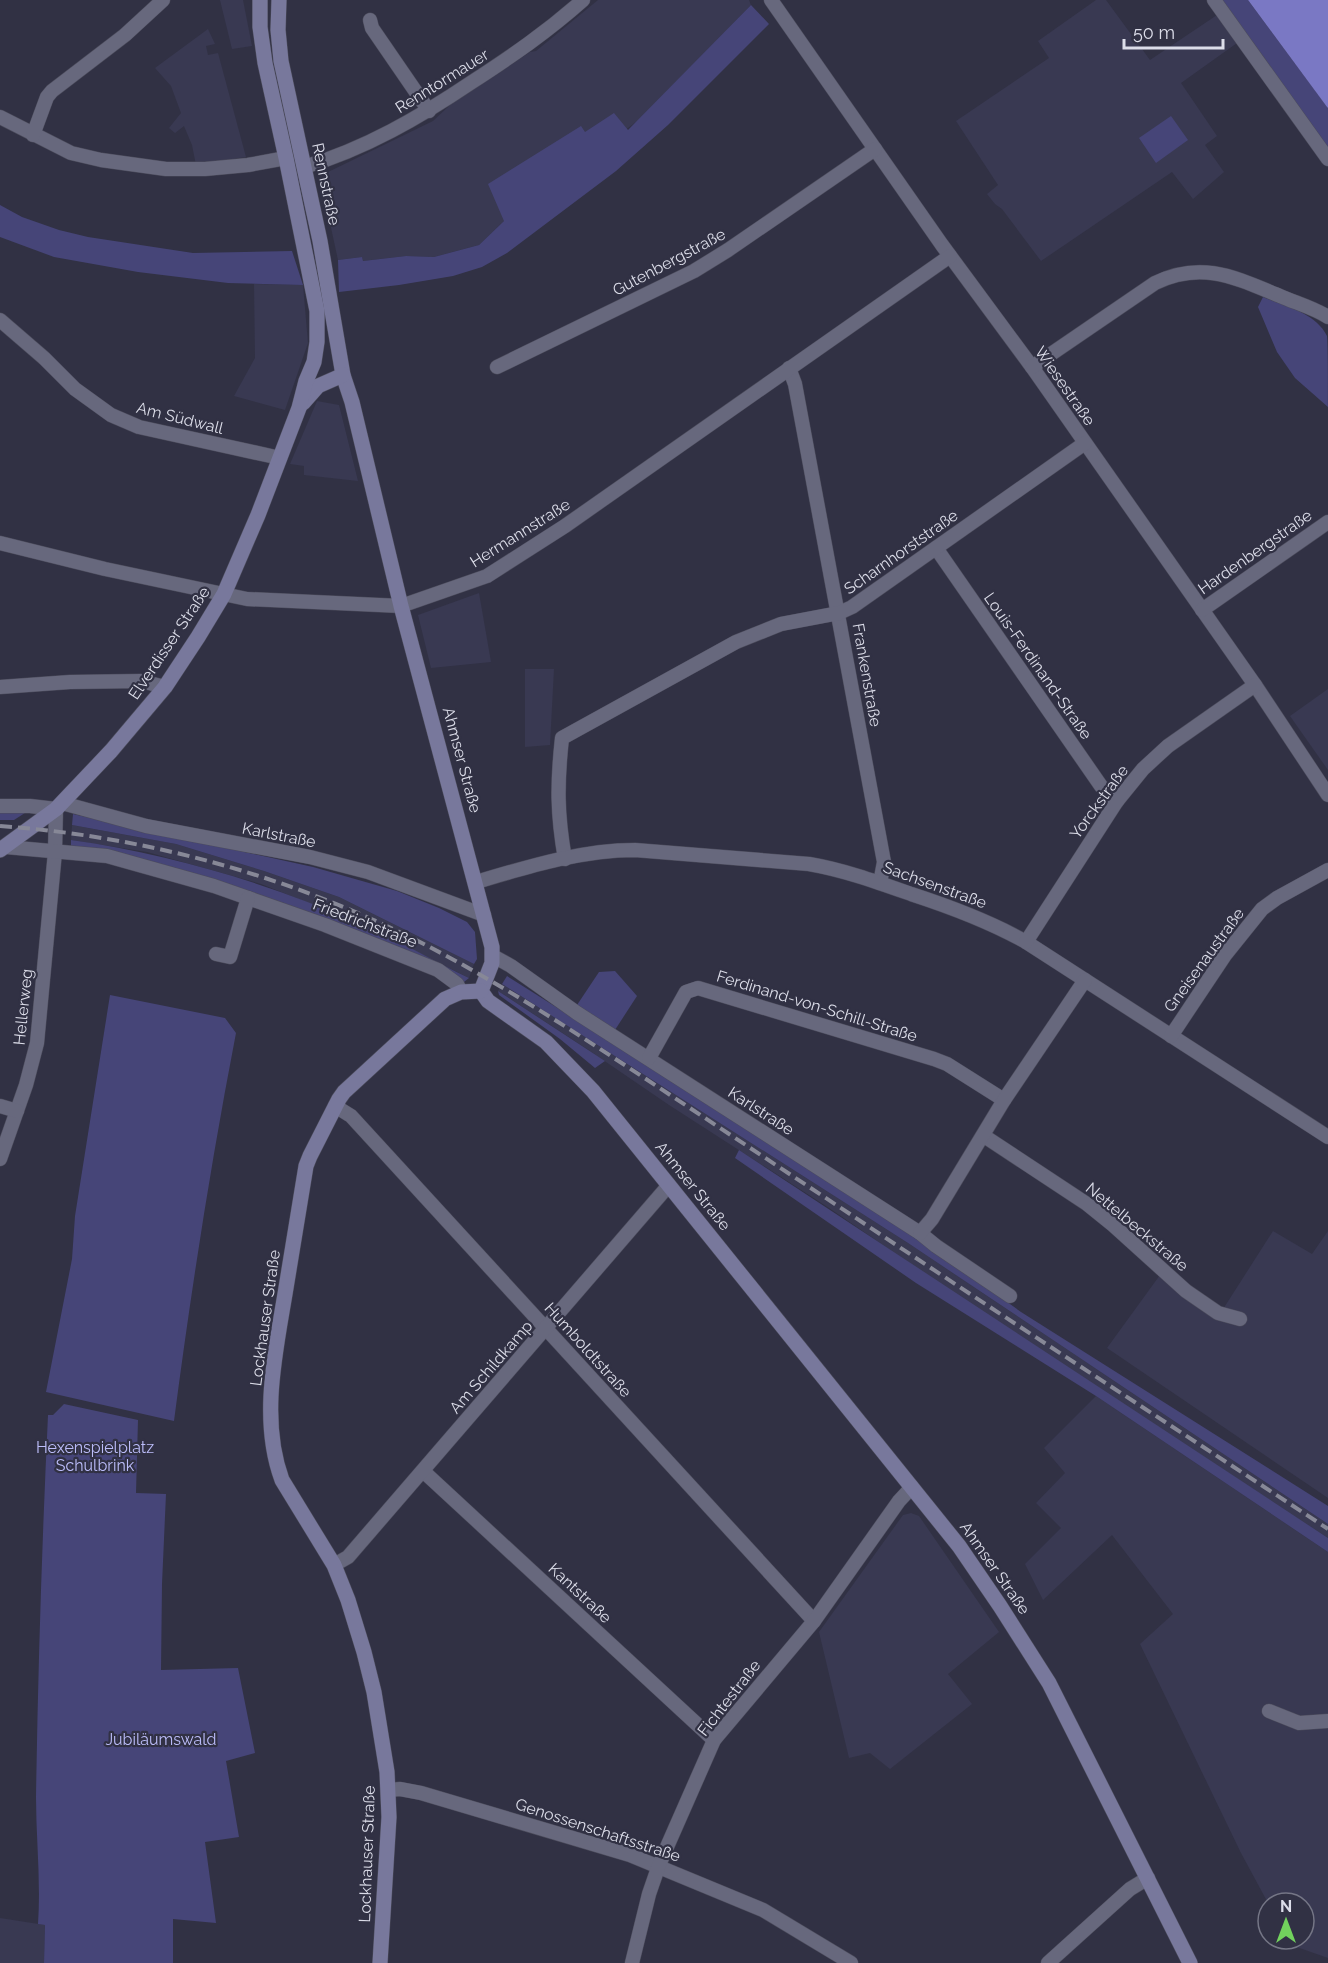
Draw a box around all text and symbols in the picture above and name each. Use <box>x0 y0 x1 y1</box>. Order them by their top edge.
scale bar <box>1124 12 1223 50</box>
text: 50 m <box>1133 22 1175 43</box>
street label: Renntormauer <box>392 45 492 117</box>
street label: Rennstraße <box>308 141 344 227</box>
street label: Gutenbergstraße <box>609 224 729 300</box>
street label: Wiesestraße <box>1031 343 1099 429</box>
street label: Am Südwall <box>135 398 226 438</box>
street label: Hermannstraße <box>466 495 574 571</box>
street label: Scharnhorststraße <box>840 506 962 598</box>
street label: Hardenbergstraße <box>1194 506 1316 598</box>
street label: Elverdisser Straße <box>124 583 214 703</box>
street label: Louis-Ferdinand-Straße <box>980 589 1096 743</box>
street label: Frankenstraße <box>849 622 885 728</box>
street label: Ahmser Straße <box>439 705 485 815</box>
street label: Yorckstraße <box>1066 761 1132 843</box>
street label: Karlstraße <box>241 819 317 851</box>
street label: Sachsenstraße <box>881 858 989 912</box>
street label: Friedrichstraße <box>310 894 420 952</box>
street label: Gneisenaustraße <box>1160 904 1248 1016</box>
street label: Ferdinand-von-Schill-Straße <box>714 966 920 1046</box>
street label: Hellerweg <box>10 968 36 1046</box>
street label: Karlstraße <box>725 1083 797 1139</box>
street label: Ahmser Straße <box>651 1138 735 1234</box>
street label: Nettelbeckstraße <box>1082 1179 1192 1275</box>
street label: Lockhauser Straße <box>246 1249 284 1387</box>
street label: Humboldtstraße <box>541 1299 635 1401</box>
street label: Am Schildkamp <box>445 1317 537 1417</box>
park label: Hexenspielplatz Schulbrink <box>36 1438 154 1475</box>
street label: Ahmser Straße <box>956 1518 1034 1618</box>
street label: Kantstraße <box>545 1559 615 1627</box>
street label: Fichtestraße <box>693 1656 765 1740</box>
park label: Jubiläumswald <box>105 1730 217 1749</box>
street label: Lockhauser Straße <box>355 1785 379 1923</box>
street label: Genossenschaftsstraße <box>513 1794 683 1866</box>
north arrow <box>1256 1891 1316 1951</box>
text: N <box>1280 1897 1292 1916</box>

